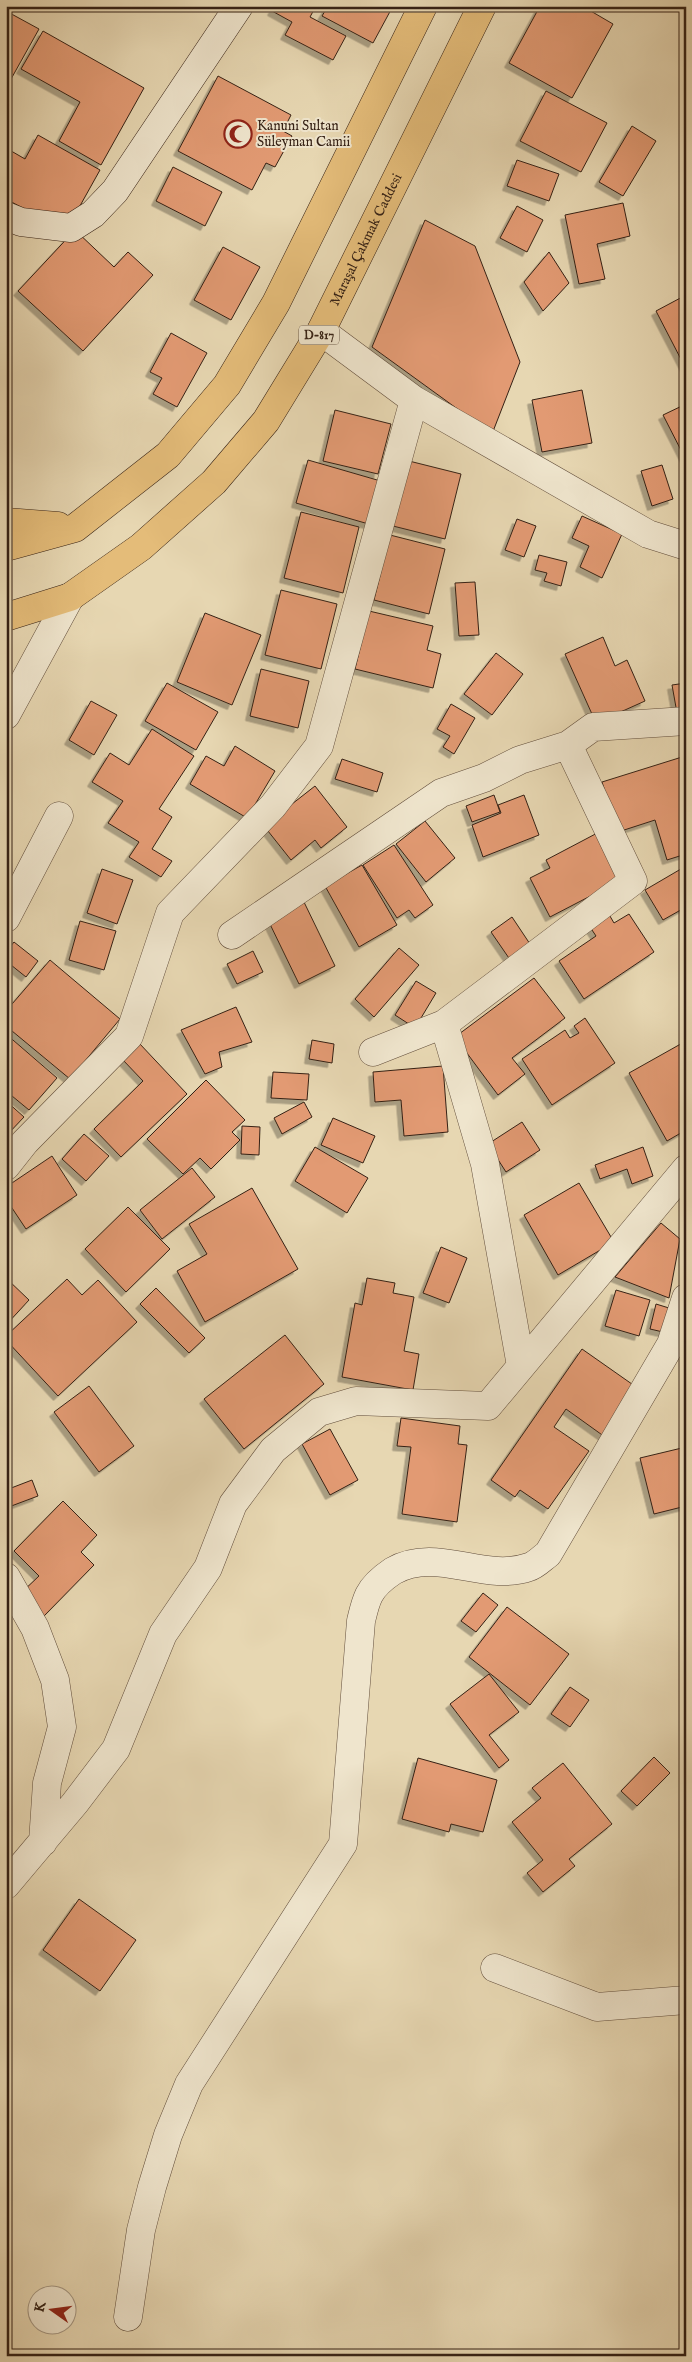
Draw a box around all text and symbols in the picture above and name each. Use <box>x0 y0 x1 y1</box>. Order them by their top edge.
place label: Kanuni Sultan Süleyman Camii <box>257 117 351 151</box>
mosque icon: Kanuni Sultan Süleyman Camii <box>223 119 253 149</box>
street label: Maraşal Çakmak Caddesi <box>326 170 407 309</box>
road number: D-817 <box>299 326 339 344</box>
north arrow <box>28 2284 78 2334</box>
text: K <box>30 2299 51 2314</box>

